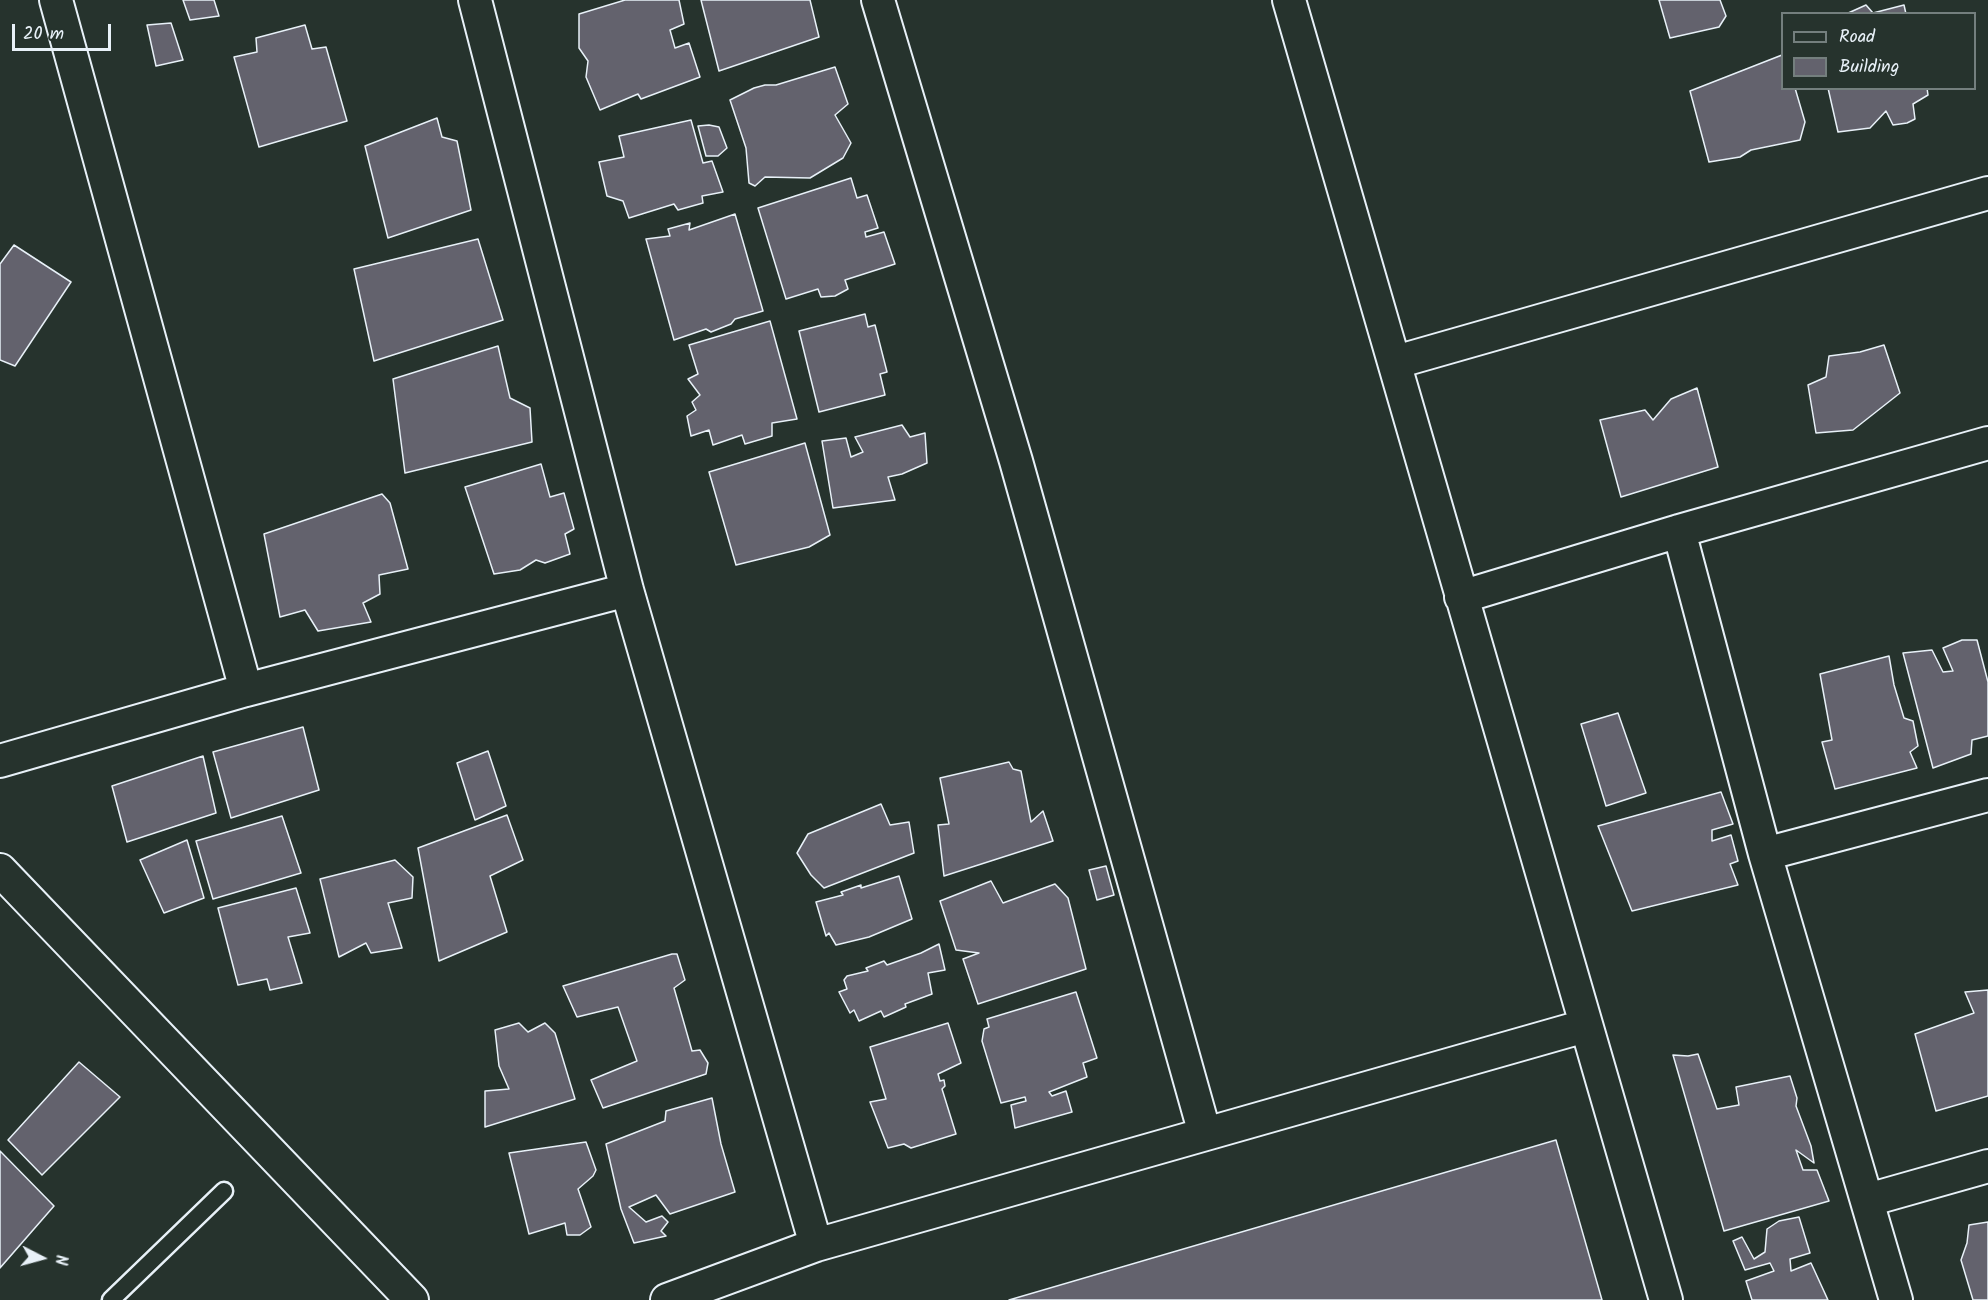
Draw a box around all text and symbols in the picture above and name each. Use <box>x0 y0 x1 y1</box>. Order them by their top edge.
scale bar <box>15 12 114 50</box>
legend <box>1781 12 1976 90</box>
text: 20 m <box>23 20 64 49</box>
text: Road <box>1839 23 1875 52</box>
text: Building <box>1839 53 1899 82</box>
north arrow <box>12 1228 72 1288</box>
text: N <box>47 1254 73 1266</box>

